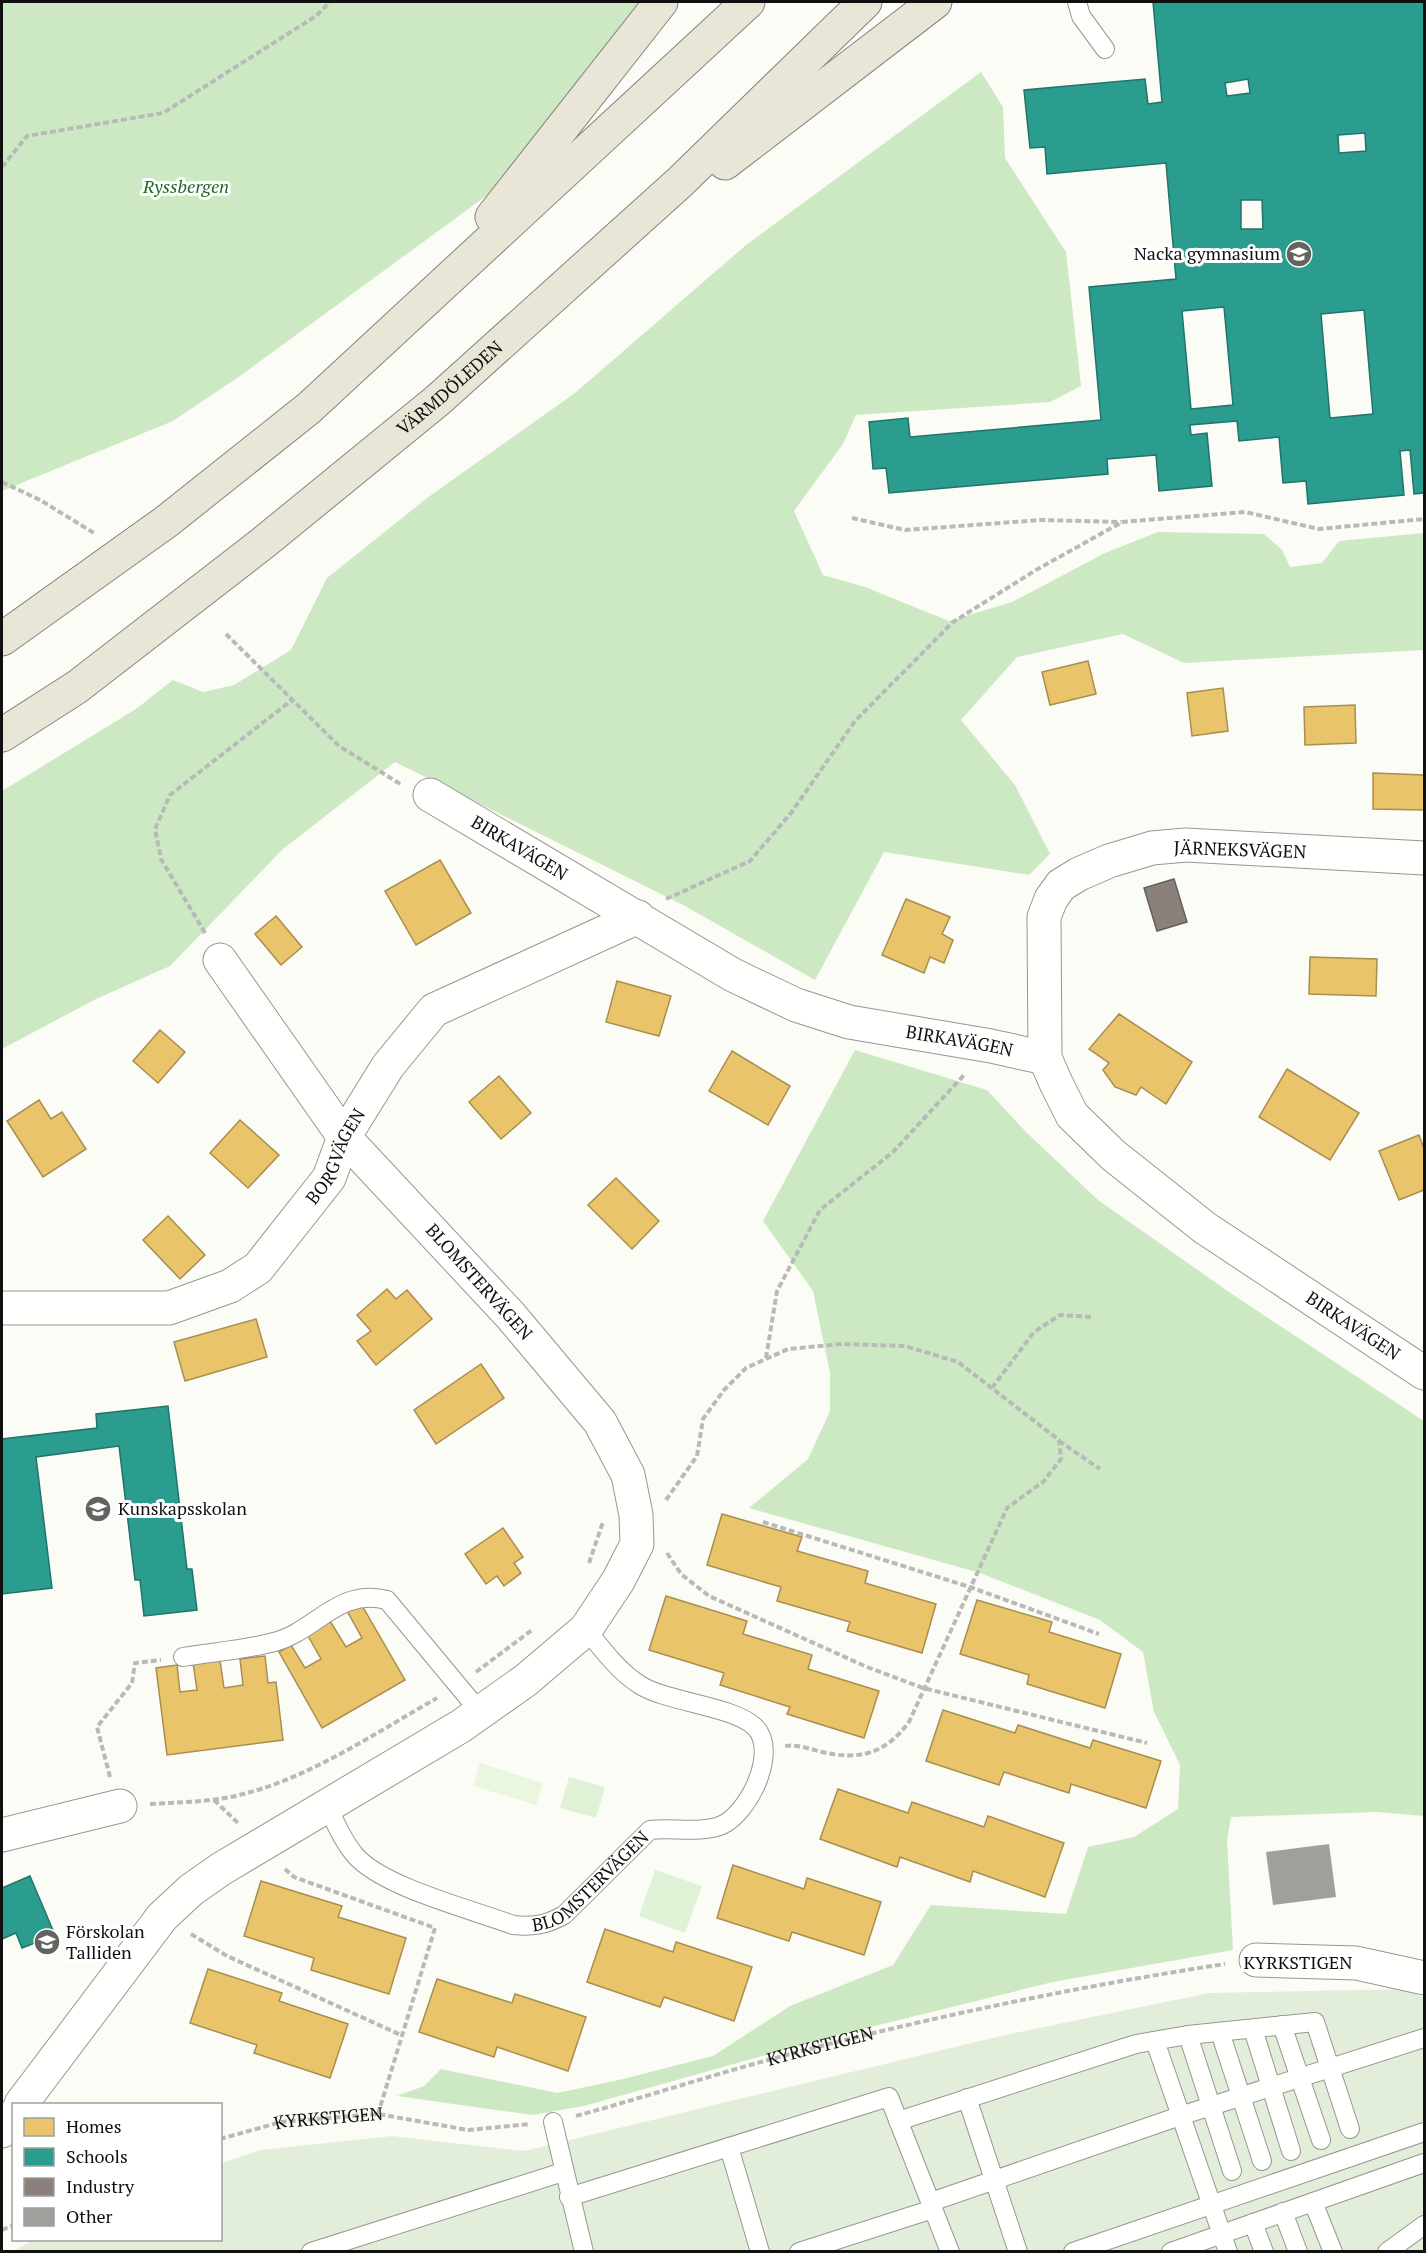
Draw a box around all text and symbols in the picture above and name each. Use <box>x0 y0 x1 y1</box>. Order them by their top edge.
park label: Ryssbergen <box>142 174 229 198</box>
school or university icon: Nacka gymnasium <box>1284 239 1314 269</box>
place label: Nacka gymnasium <box>1134 241 1280 265</box>
street label: VÄRMDÖLEDEN <box>391 335 507 440</box>
street label: BIRKAVÄGEN <box>467 809 573 885</box>
street label: JÄRNEKSVÄGEN <box>1173 835 1307 863</box>
street label: BIRKAVÄGEN <box>904 1019 1016 1062</box>
street label: BORGVÄGEN <box>300 1103 370 1209</box>
street label: BLOMSTERVÄGEN <box>421 1218 538 1345</box>
street label: BIRKAVÄGEN <box>1302 1285 1405 1365</box>
school or university icon: Kunskapsskolan <box>83 1494 113 1524</box>
place label: Kunskapsskolan <box>118 1496 247 1520</box>
street label: BLOMSTERVÄGEN <box>530 1825 654 1937</box>
place label: Förskolan Talliden <box>66 1919 145 1964</box>
school or university icon: Förskolan Talliden <box>32 1927 62 1957</box>
street label: KYRKSTIGEN <box>1243 1950 1353 1974</box>
street label: KYRKSTIGEN <box>764 2021 876 2071</box>
street label: KYRKSTIGEN <box>271 2101 384 2134</box>
legend <box>12 2103 222 2241</box>
text: Homes <box>66 2114 121 2138</box>
text: Schools <box>66 2144 128 2168</box>
text: Industry <box>66 2174 135 2198</box>
text: Other <box>66 2204 113 2228</box>

